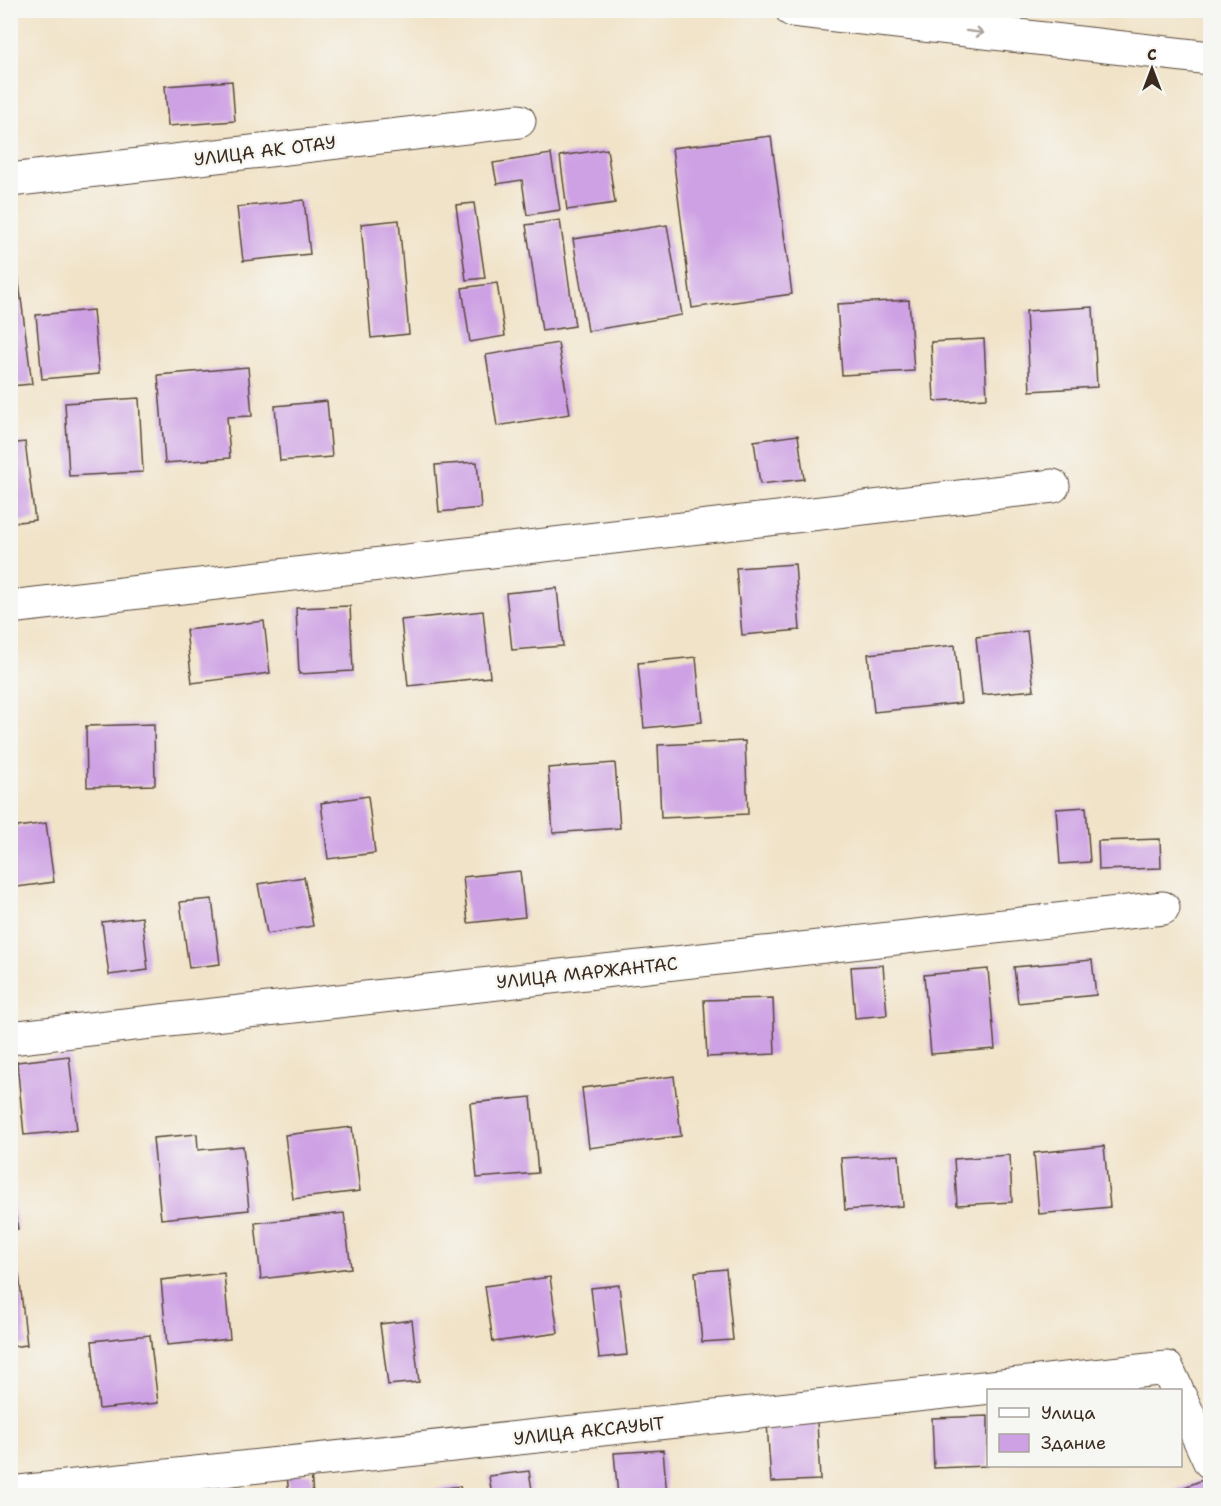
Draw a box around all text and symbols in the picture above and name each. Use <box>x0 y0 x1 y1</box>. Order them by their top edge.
one-way arrow <box>965 27 985 38</box>
north arrow <box>1122 39 1182 99</box>
text: С <box>1147 44 1157 65</box>
street label: УЛИЦА АК ОТАУ <box>192 130 338 172</box>
street label: УЛИЦА МАРЖАНТАС <box>495 952 679 994</box>
legend <box>987 1389 1182 1467</box>
text: Улица <box>1041 1401 1095 1425</box>
street label: УЛИЦА АКСАУЫТ <box>512 1411 666 1451</box>
text: Здание <box>1041 1431 1106 1455</box>

